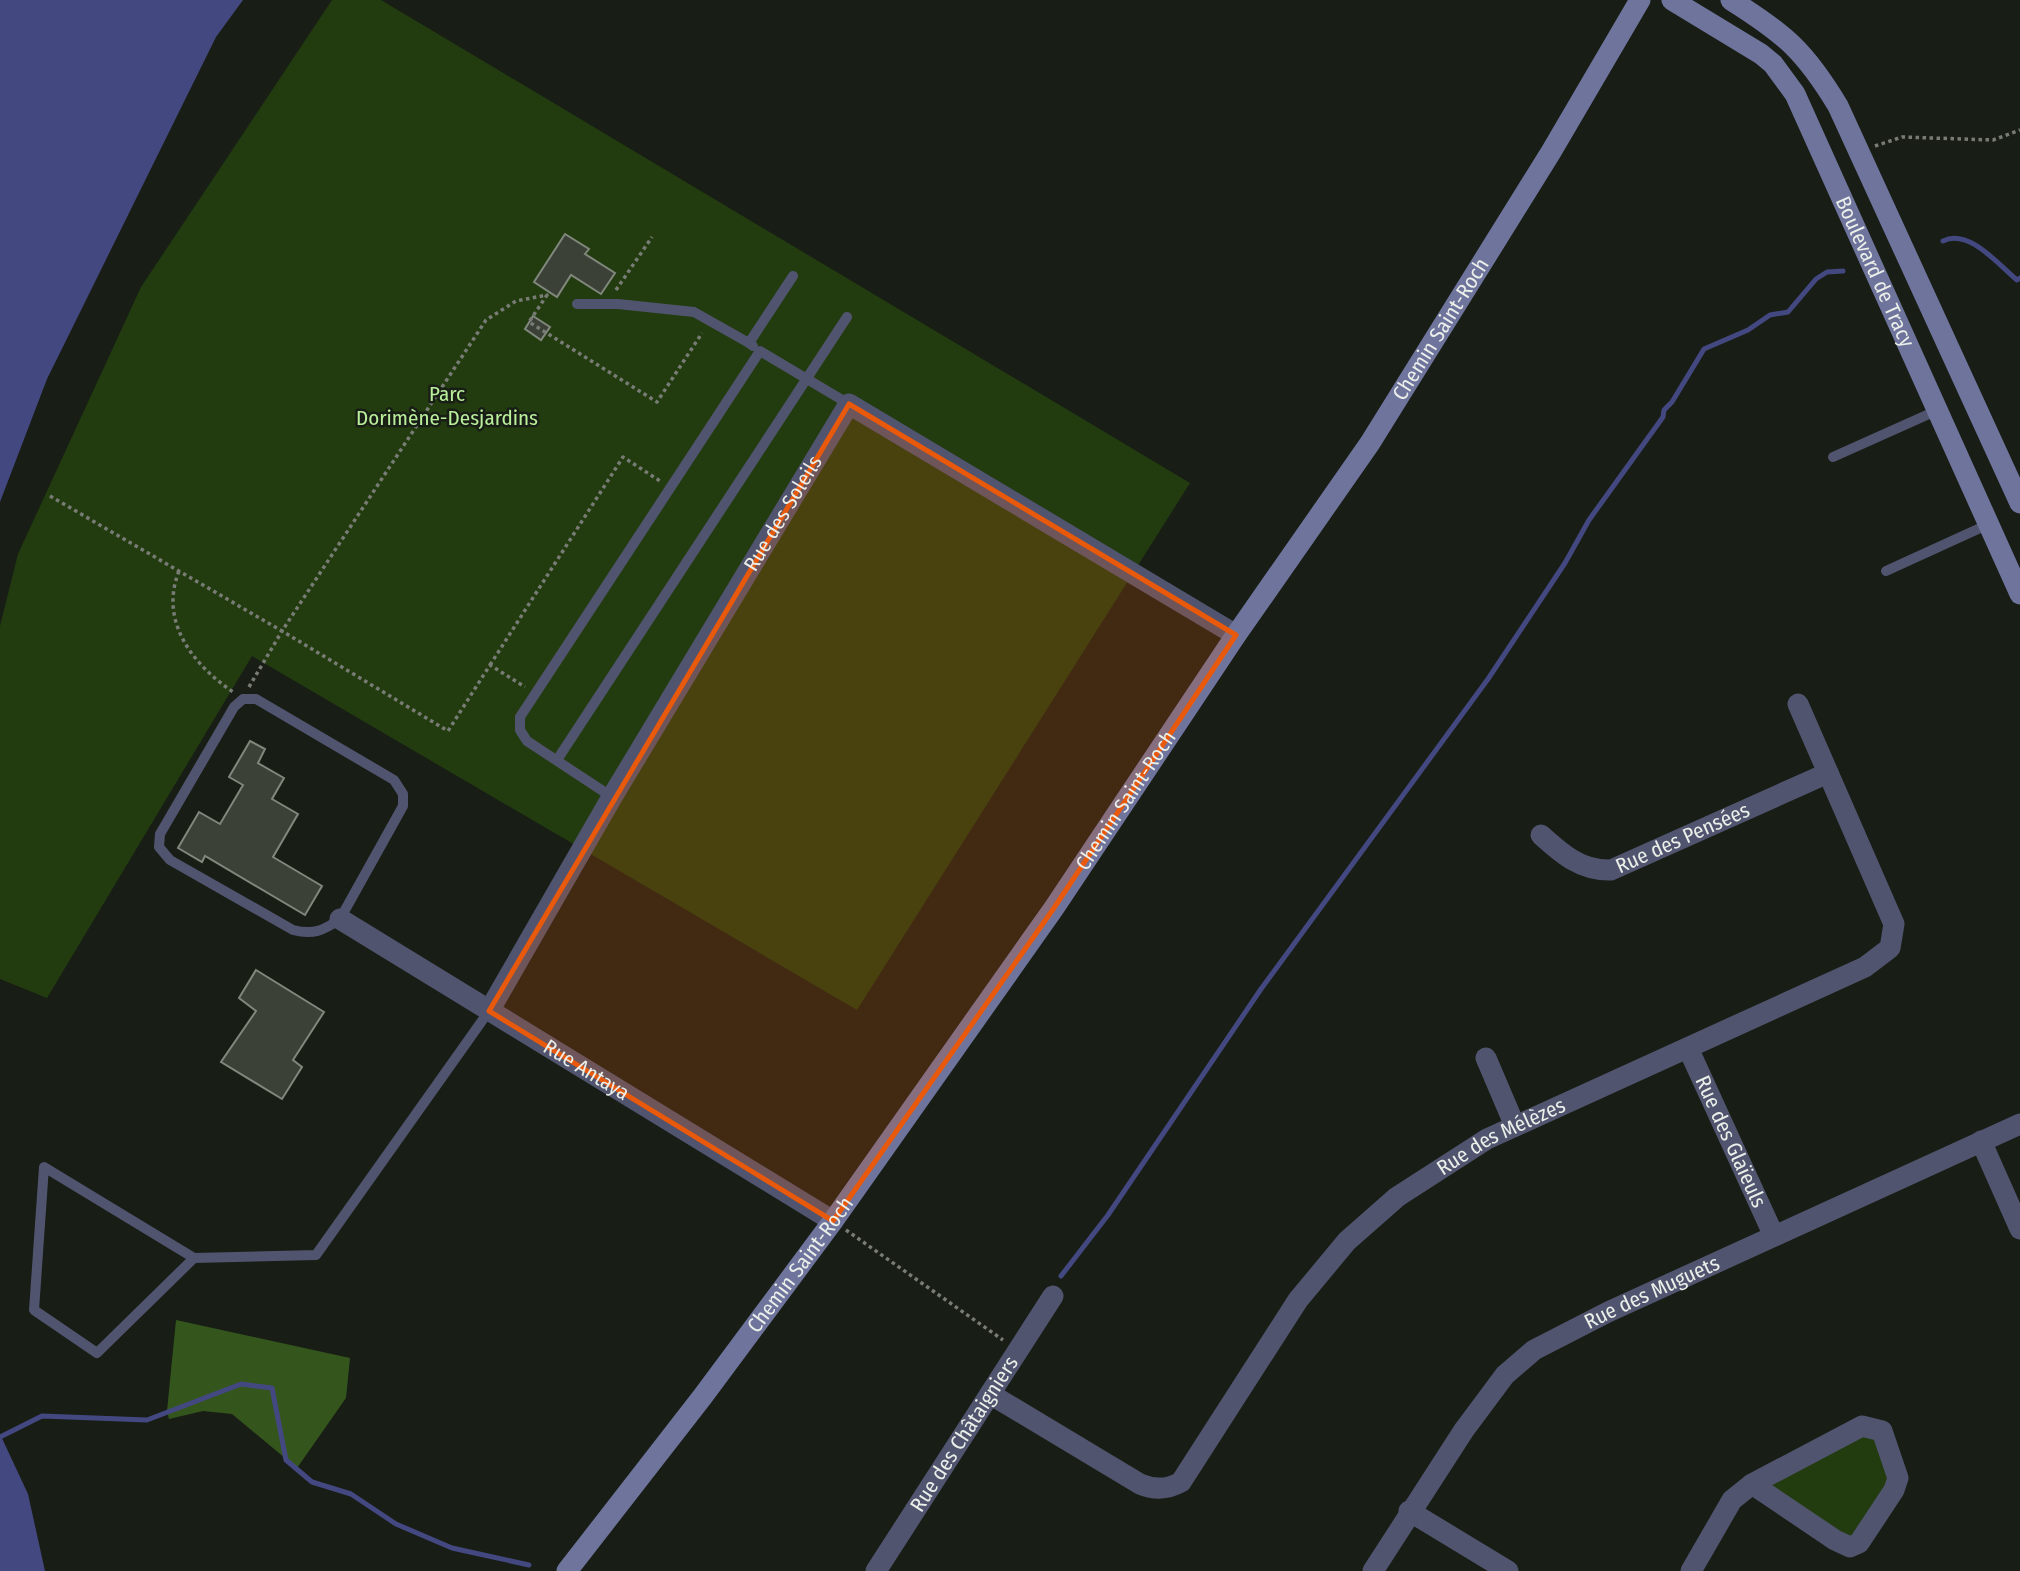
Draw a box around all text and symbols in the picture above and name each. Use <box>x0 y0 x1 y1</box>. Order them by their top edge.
street label: Boulevard de Tracy <box>1830 192 1921 352</box>
street label: Chemin Saint-Roch <box>1387 253 1495 405</box>
park label: Parc Dorimène-Desjardins <box>356 381 538 431</box>
street label: Rue des Soleils <box>738 451 828 576</box>
street label: Chemin Saint-Roch <box>1070 726 1182 875</box>
street label: Rue des Pensées <box>1612 797 1754 879</box>
street label: Rue Antaya <box>539 1034 634 1106</box>
street label: Rue des Glaïeuls <box>1689 1072 1772 1212</box>
street label: Rue des Mélèzes <box>1432 1092 1569 1181</box>
street label: Chemin Saint-Roch <box>742 1192 859 1338</box>
street label: Rue des Muguets <box>1580 1250 1724 1335</box>
street label: Rue des Châtaigniers <box>905 1351 1024 1517</box>

